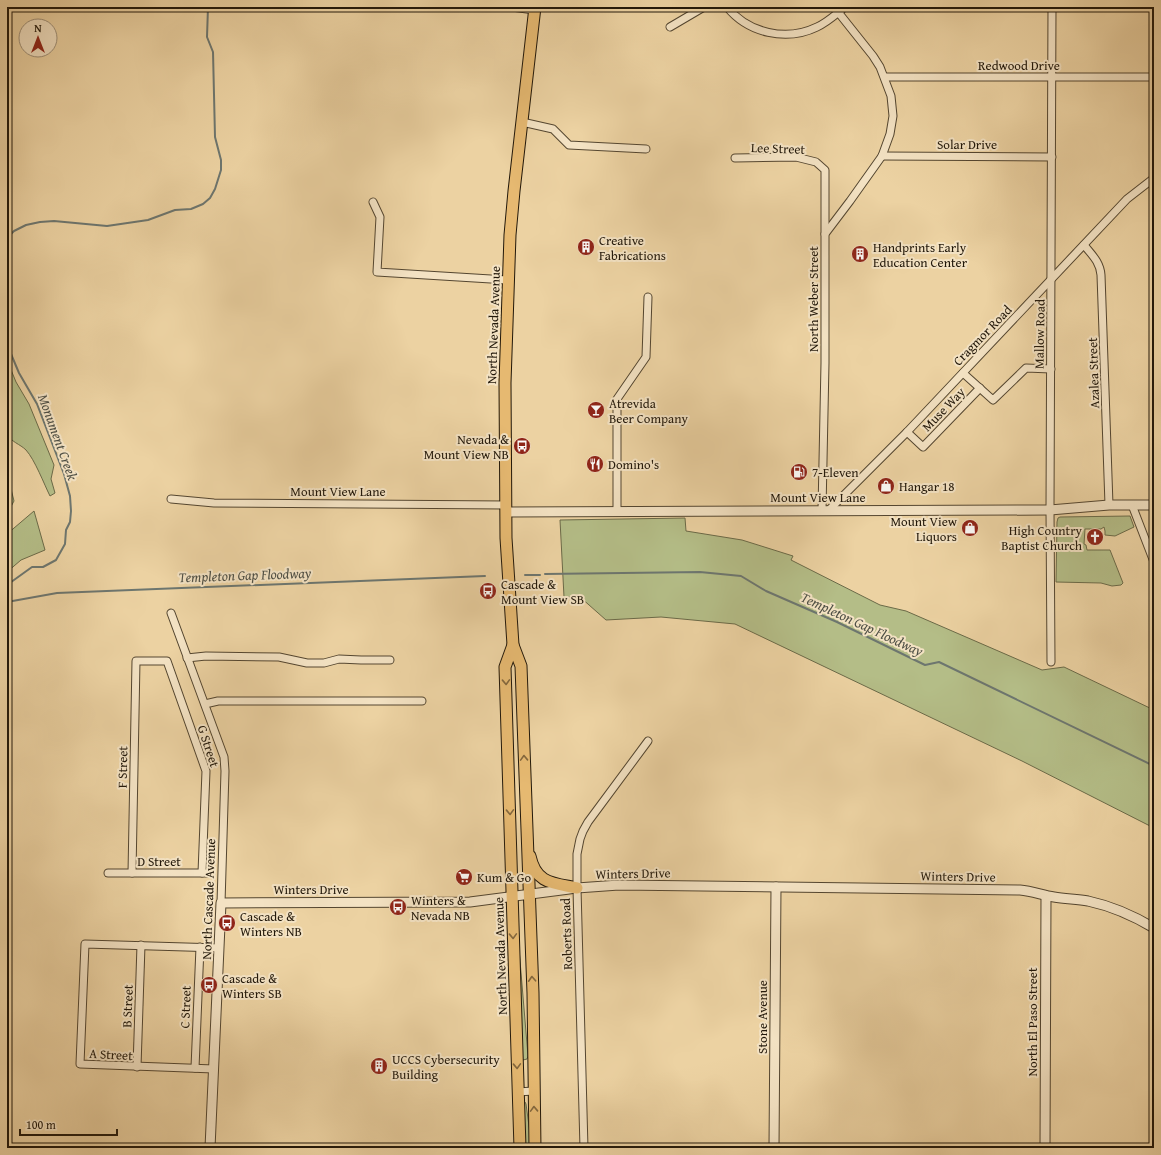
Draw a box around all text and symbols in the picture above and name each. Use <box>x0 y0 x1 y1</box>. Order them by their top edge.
north arrow <box>18 18 58 58</box>
text: N <box>34 20 42 36</box>
street label: Redwood Drive <box>978 56 1060 75</box>
street label: Solar Drive <box>937 135 997 154</box>
street label: Lee Street <box>751 138 806 159</box>
place label: Creative Fabrications <box>599 231 666 265</box>
building icon: Creative Fabrications <box>576 237 596 257</box>
place label: Handprints Early Education Center <box>873 238 968 272</box>
building icon: Handprints Early Education Center <box>850 244 870 264</box>
street label: North Weber Street <box>804 246 823 352</box>
street label: North Nevada Avenue <box>482 266 505 384</box>
street label: Mallow Road <box>1029 299 1050 369</box>
street label: Cragmor Road <box>949 301 1016 370</box>
street label: Azalea Street <box>1083 337 1104 409</box>
street label: Muse Way <box>917 383 970 436</box>
water label: Monument Creek <box>33 391 83 484</box>
place label: Atrevida Beer Company <box>609 394 689 428</box>
bar icon: Atrevida Beer Company <box>586 400 606 420</box>
place label: Nevada & Mount View NB <box>424 430 509 464</box>
bus stop icon: Nevada & Mount View NB <box>512 436 532 456</box>
restaurant icon: Domino's <box>585 454 605 474</box>
place label: Domino's <box>608 455 659 474</box>
fuel station icon: 7-Eleven <box>789 462 809 482</box>
place label: 7-Eleven <box>812 463 859 482</box>
shop icon: Hangar 18 <box>876 476 896 496</box>
place label: Hangar 18 <box>899 477 954 496</box>
street label: Mount View Lane <box>290 482 386 501</box>
street label: Mount View Lane <box>770 488 866 507</box>
place label: Mount View Liquors <box>890 512 958 546</box>
shop icon: Mount View Liquors <box>960 518 980 538</box>
place label: High Country Baptist Church <box>1001 521 1083 555</box>
church icon: High Country Baptist Church <box>1085 527 1105 547</box>
water label: Templeton Gap Floodway <box>178 563 312 587</box>
place label: Cascade & Mount View SB <box>501 575 584 609</box>
bus stop icon: Cascade & Mount View SB <box>478 581 498 601</box>
water label: Templeton Gap Floodway <box>798 587 927 661</box>
one-way arrow <box>501 679 510 685</box>
street label: G Street <box>193 723 224 770</box>
street label: F Street <box>113 745 132 788</box>
one-way arrow <box>519 755 528 761</box>
one-way arrow <box>505 809 514 815</box>
street label: North Cascade Avenue <box>197 838 220 960</box>
street label: D Street <box>137 852 181 871</box>
street label: Winters Drive <box>595 863 671 884</box>
street label: Winters Drive <box>920 866 996 887</box>
supermarket icon: Kum & Go <box>454 867 474 887</box>
place label: Kum & Go <box>477 868 532 887</box>
street label: Winters Drive <box>273 880 349 899</box>
place label: Winters & Nevada NB <box>411 891 470 925</box>
bus stop icon: Winters & Nevada NB <box>388 897 408 917</box>
street label: North Nevada Avenue <box>489 897 512 1015</box>
street label: Roberts Road <box>556 898 577 970</box>
place label: Cascade & Winters NB <box>240 907 302 941</box>
bus stop icon: Cascade & Winters NB <box>217 913 237 933</box>
one-way arrow <box>509 933 517 939</box>
street label: North El Paso Street <box>1023 967 1042 1077</box>
place label: Cascade & Winters SB <box>222 969 282 1003</box>
bus stop icon: Cascade & Winters SB <box>199 975 219 995</box>
one-way arrow <box>528 976 536 982</box>
street label: Stone Avenue <box>753 980 772 1054</box>
street label: B Street <box>117 984 138 1028</box>
street label: C Street <box>175 985 196 1029</box>
street label: A Street <box>89 1044 134 1065</box>
place label: UCCS Cybersecurity Building <box>392 1050 500 1084</box>
building icon: UCCS Cybersecurity Building <box>369 1056 389 1076</box>
one-way arrow <box>513 1063 521 1069</box>
one-way arrow <box>529 1106 538 1112</box>
scale bar <box>20 1111 117 1137</box>
text: 100 m <box>26 1116 56 1133</box>

